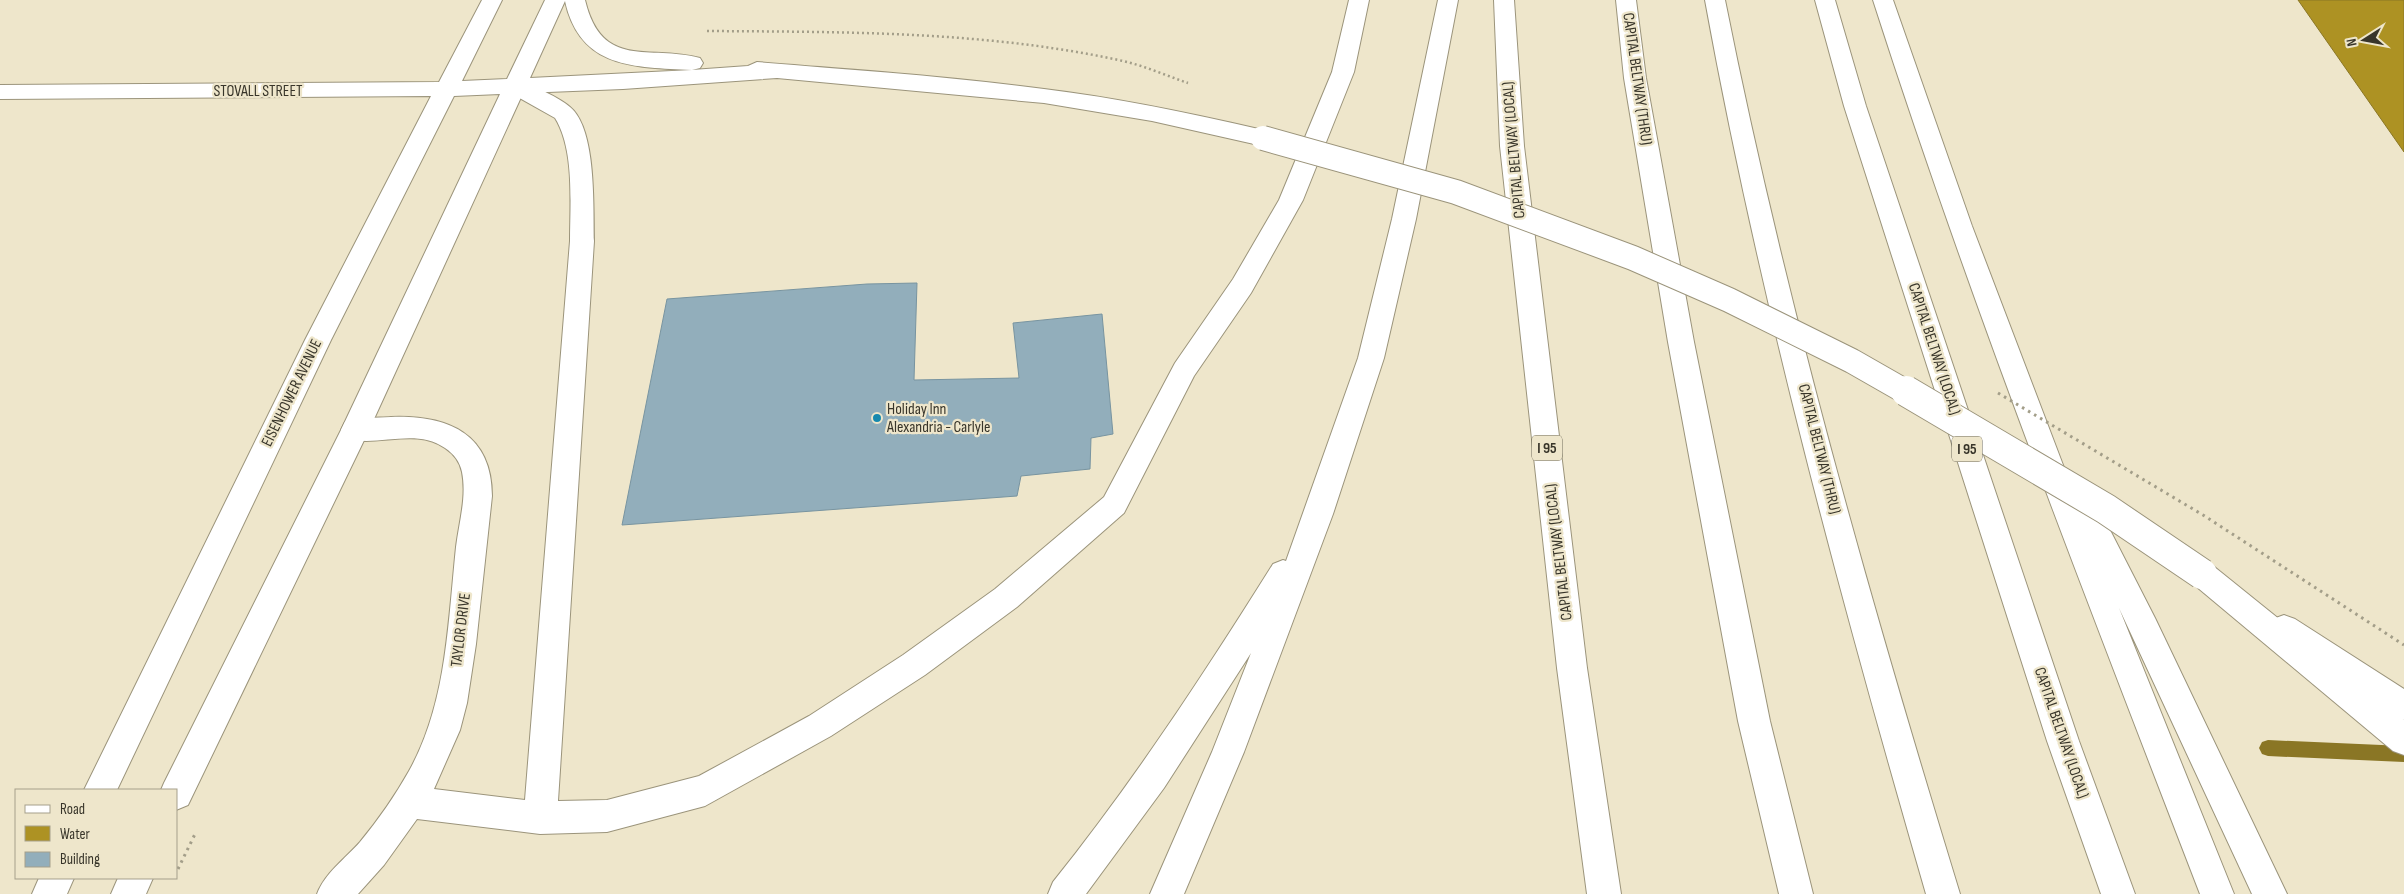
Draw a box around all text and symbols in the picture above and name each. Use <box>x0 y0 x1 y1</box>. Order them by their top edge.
street label: CAPITAL BELTWAY (THRU) <box>1618 12 1656 146</box>
north arrow <box>2339 15 2389 65</box>
text: N <box>2343 37 2361 48</box>
street label: CAPITAL BELTWAY (LOCAL) <box>1499 81 1529 219</box>
street label: STOVALL STREET <box>213 82 303 101</box>
street label: CAPITAL BELTWAY (LOCAL) <box>1904 281 1964 417</box>
street label: EISENHOWER AVENUE <box>258 336 326 450</box>
street label: CAPITAL BELTWAY (THRU) <box>1794 382 1844 516</box>
place label: Holiday Inn Alexandria - Carlyle <box>886 400 990 437</box>
marker: Holiday Inn Alexandria - Carlyle <box>871 412 883 424</box>
road number: I 95 <box>1532 436 1562 460</box>
road number: I 95 <box>1952 436 1982 462</box>
street label: CAPITAL BELTWAY (LOCAL) <box>1541 483 1577 621</box>
street label: TAYLOR DRIVE <box>447 592 475 668</box>
street label: CAPITAL BELTWAY (LOCAL) <box>2030 665 2092 801</box>
legend <box>15 789 178 879</box>
text: Road <box>60 800 85 819</box>
text: Water <box>60 825 91 844</box>
text: Building <box>60 850 100 869</box>

